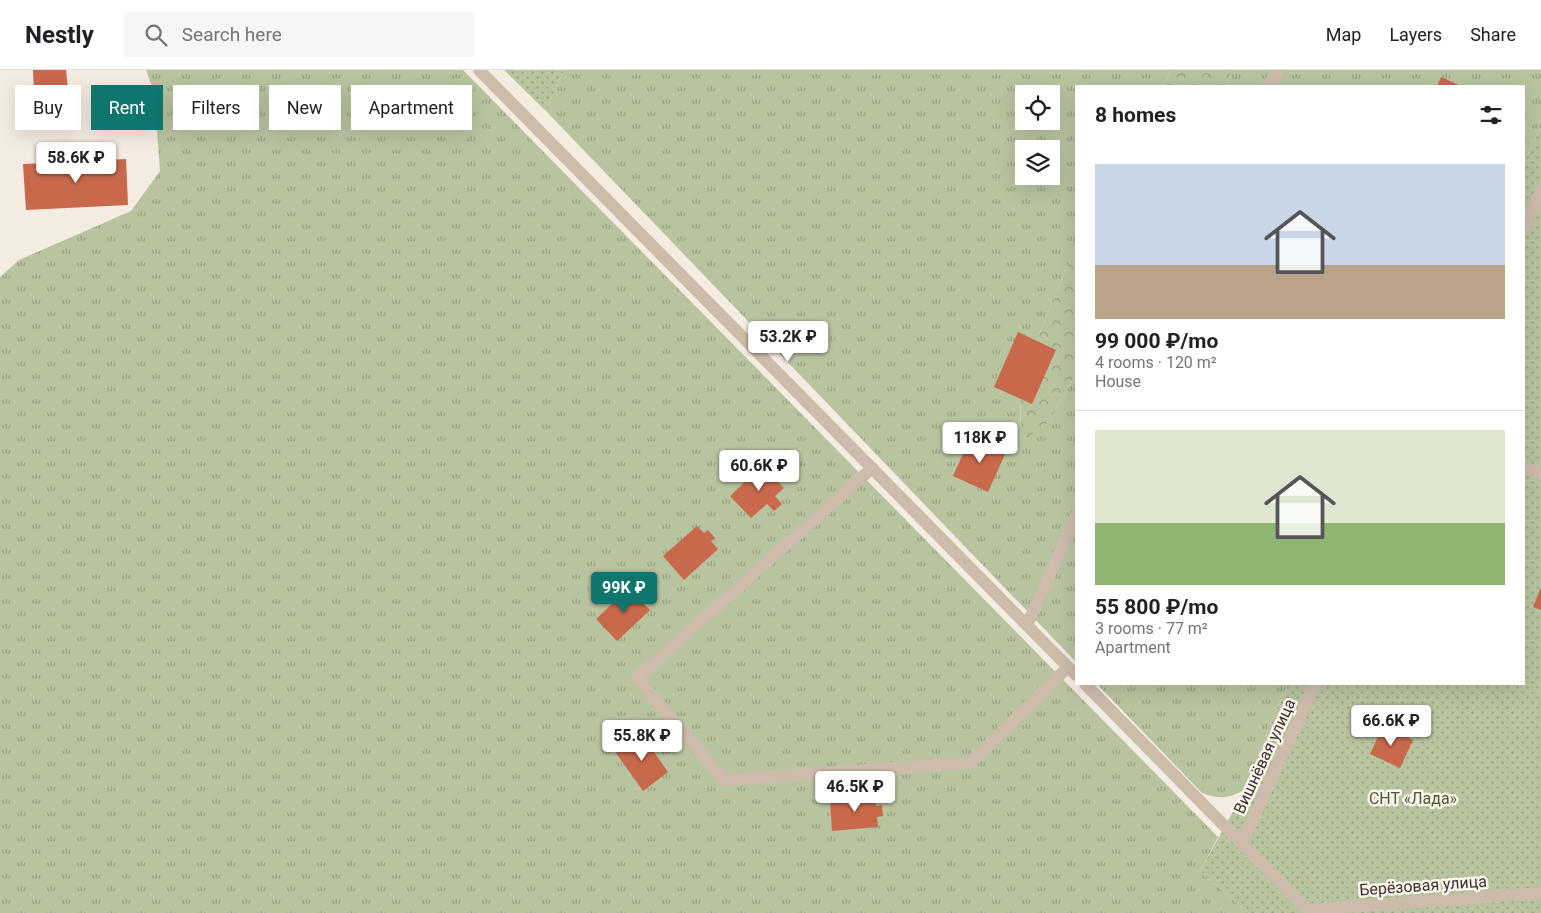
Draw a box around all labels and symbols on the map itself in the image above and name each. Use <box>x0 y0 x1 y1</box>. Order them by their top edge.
pin: 58.6K ₽ <box>30 142 122 184</box>
pin: 53.2K ₽ <box>742 320 834 363</box>
pin: 118K ₽ <box>939 422 1021 464</box>
pin: 60.6K ₽ <box>713 450 805 492</box>
pin: 99K ₽ <box>589 572 659 614</box>
street label: Вишнёвая улица <box>1230 696 1299 817</box>
pin: 66.6K ₽ <box>1345 704 1437 747</box>
pin: 55.8K ₽ <box>596 720 688 762</box>
pin: 46.5K ₽ <box>809 770 901 813</box>
park label: СНТ «Лада» <box>1369 789 1457 808</box>
street label: Берёзовая улица <box>1359 872 1487 899</box>

